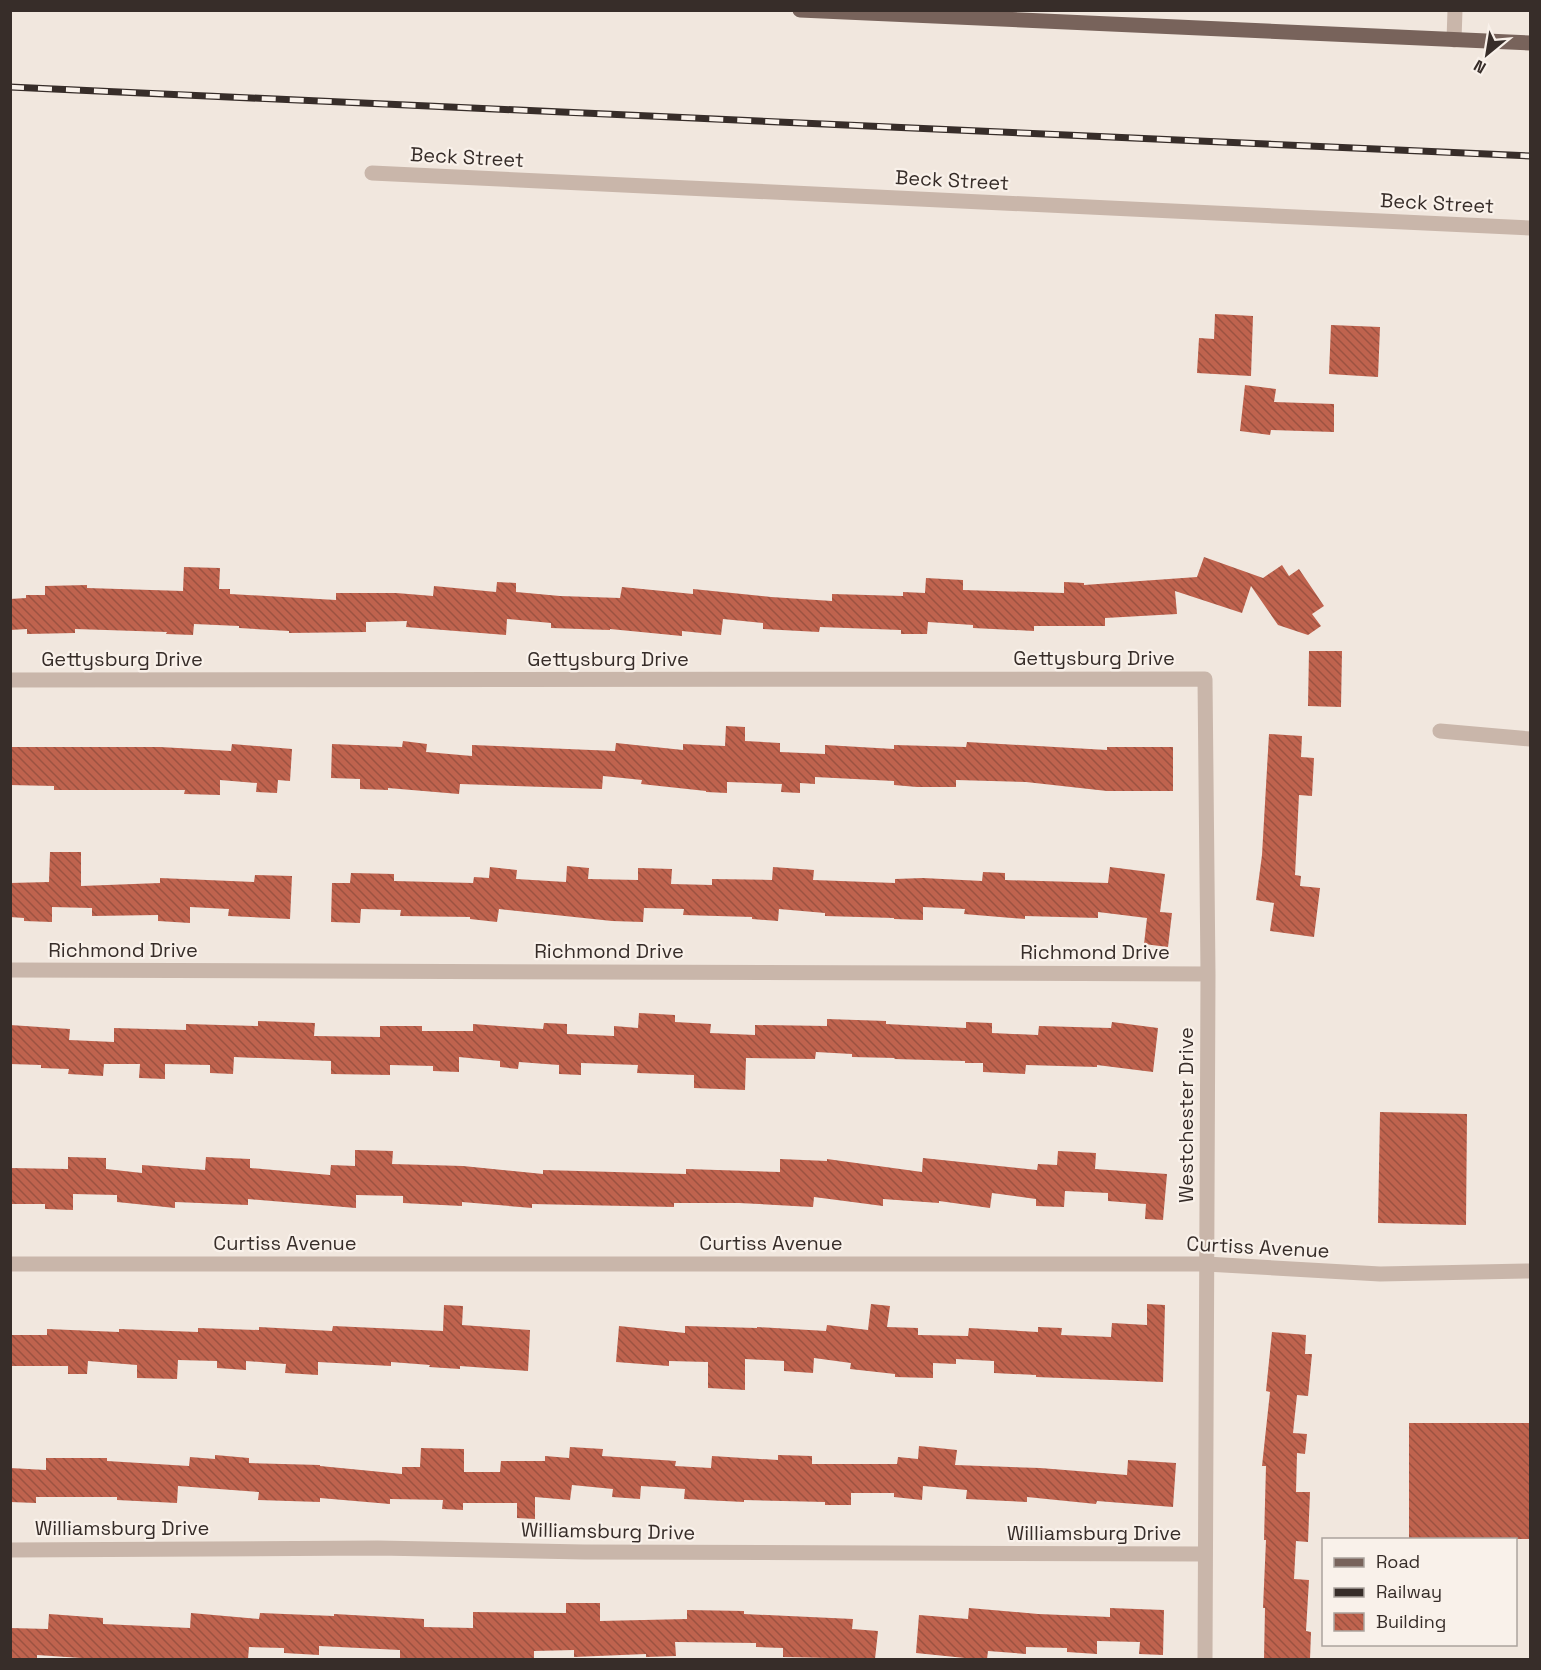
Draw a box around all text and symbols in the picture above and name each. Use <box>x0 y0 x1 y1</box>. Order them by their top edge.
north arrow <box>1457 24 1517 84</box>
text: N <box>1470 55 1490 78</box>
street label: Beck Street <box>409 141 525 173</box>
street label: Beck Street <box>894 164 1010 196</box>
street label: Beck Street <box>1379 187 1495 219</box>
street label: Gettysburg Drive <box>1013 645 1175 671</box>
street label: Gettysburg Drive <box>41 646 203 672</box>
street label: Gettysburg Drive <box>527 646 689 672</box>
street label: Richmond Drive <box>48 937 198 963</box>
street label: Richmond Drive <box>534 938 684 964</box>
street label: Richmond Drive <box>1020 939 1170 965</box>
street label: Westchester Drive <box>1173 1027 1199 1203</box>
street label: Curtiss Avenue <box>213 1230 357 1256</box>
street label: Curtiss Avenue <box>699 1230 843 1256</box>
street label: Curtiss Avenue <box>1186 1230 1330 1264</box>
street label: Williamsburg Drive <box>35 1515 209 1541</box>
street label: Williamsburg Drive <box>521 1516 695 1546</box>
street label: Williamsburg Drive <box>1007 1520 1181 1546</box>
legend <box>1322 1538 1517 1646</box>
text: Road <box>1376 1550 1420 1573</box>
text: Railway <box>1376 1580 1442 1603</box>
text: Building <box>1376 1610 1446 1633</box>

